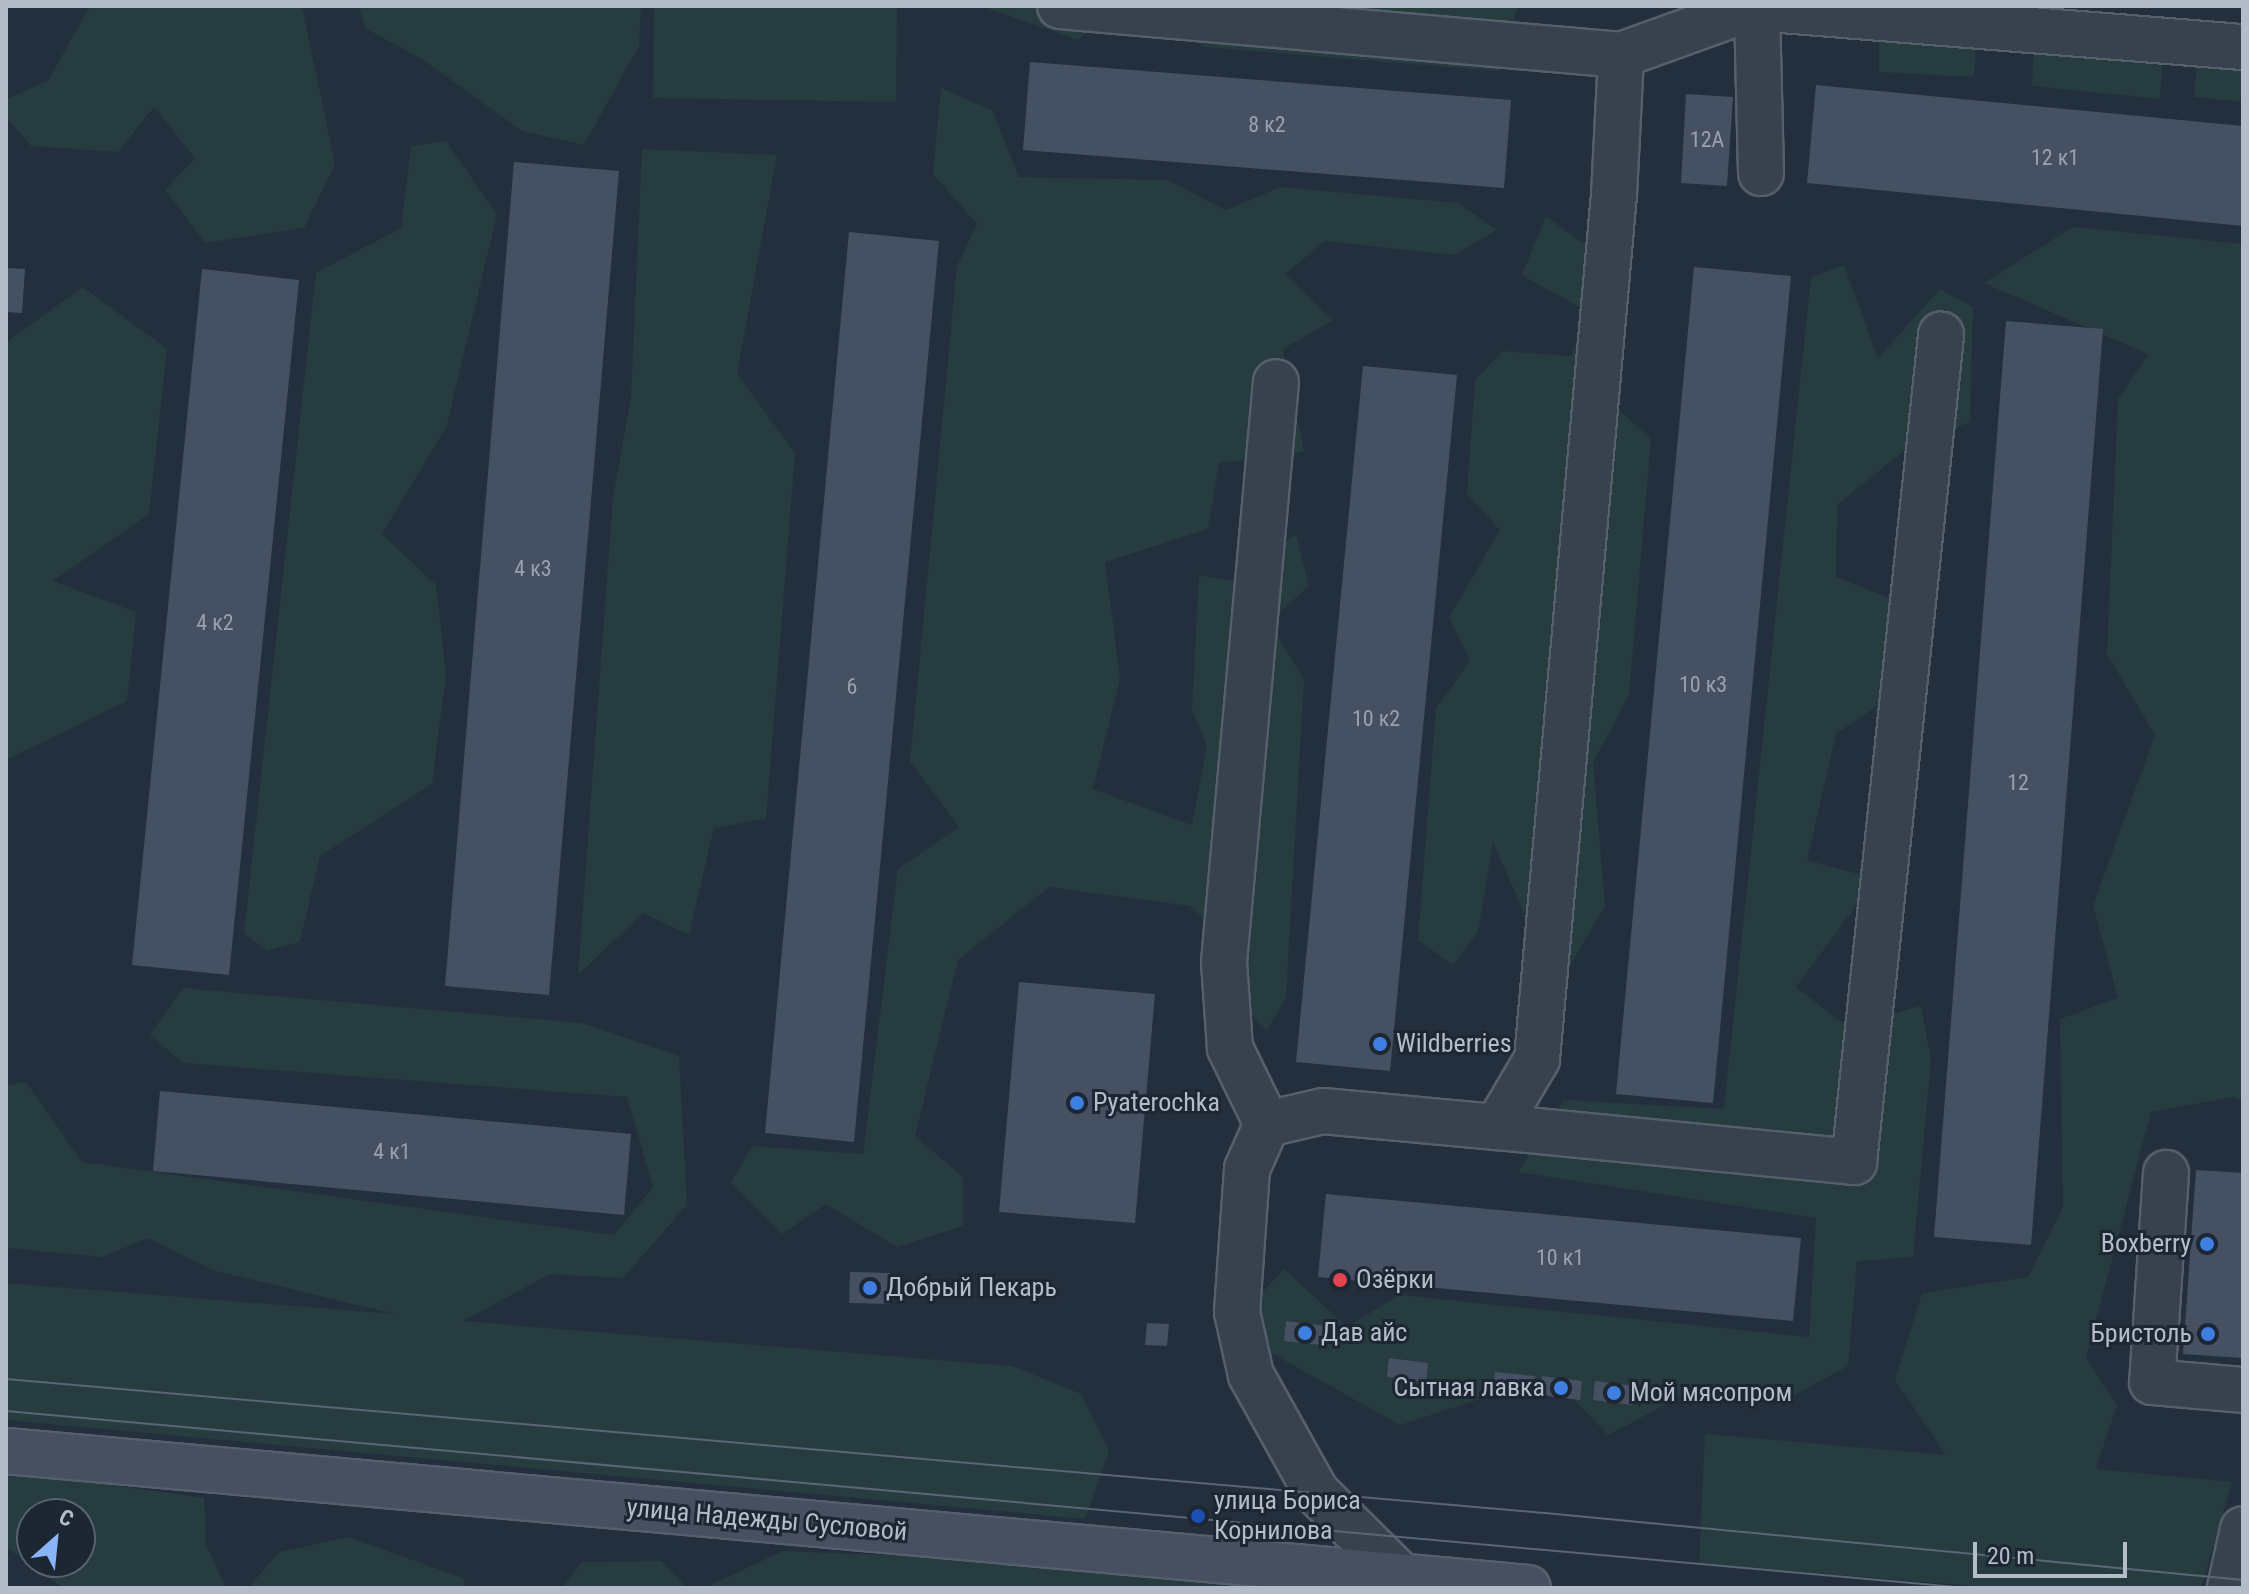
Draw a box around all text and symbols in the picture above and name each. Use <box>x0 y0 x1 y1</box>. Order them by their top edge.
house number: 8 к2 <box>1248 112 1286 138</box>
house number: 12А <box>1690 127 1724 153</box>
house number: 12 к1 <box>2031 145 2079 171</box>
house number: 4 к3 <box>514 556 552 582</box>
house number: 4 к2 <box>196 610 234 636</box>
house number: 10 к3 <box>1679 672 1727 698</box>
house number: 6 <box>847 674 857 700</box>
house number: 10 к2 <box>1352 706 1400 732</box>
house number: 12 <box>2007 770 2029 796</box>
place label: Wildberries <box>1396 1028 1512 1060</box>
marker: Wildberries <box>1371 1035 1389 1053</box>
place label: Pyaterochka <box>1093 1087 1220 1119</box>
marker: Pyaterochka <box>1068 1094 1086 1112</box>
house number: 4 к1 <box>373 1139 411 1165</box>
place label: Boxberry <box>2101 1228 2191 1260</box>
marker: Boxberry <box>2198 1235 2216 1253</box>
house number: 10 к1 <box>1536 1245 1584 1271</box>
place label: Озёрки <box>1356 1264 1434 1296</box>
marker: Озёрки <box>1331 1271 1349 1289</box>
place label: Добрый Пекарь <box>886 1272 1057 1304</box>
marker: Добрый Пекарь <box>861 1279 879 1297</box>
place label: Дав айс <box>1321 1317 1407 1349</box>
place label: Бристоль <box>2091 1318 2192 1350</box>
marker: Дав айс <box>1296 1324 1314 1342</box>
marker: Бристоль <box>2199 1325 2217 1343</box>
place label: Сытная лавка <box>1394 1372 1545 1404</box>
place label: Мой мясопром <box>1630 1377 1792 1409</box>
marker: Сытная лавка <box>1552 1379 1570 1397</box>
marker: Мой мясопром <box>1605 1384 1623 1402</box>
place label: улица Бориса Корнилова <box>1214 1485 1361 1546</box>
street label: улица Надежды Сусловой <box>625 1492 909 1548</box>
north arrow <box>16 1498 96 1578</box>
text: С <box>55 1504 77 1532</box>
marker: улица Бориса Корнилова <box>1189 1507 1207 1525</box>
scale bar <box>1977 1526 2131 1576</box>
text: 20 m <box>1987 1542 2034 1570</box>

